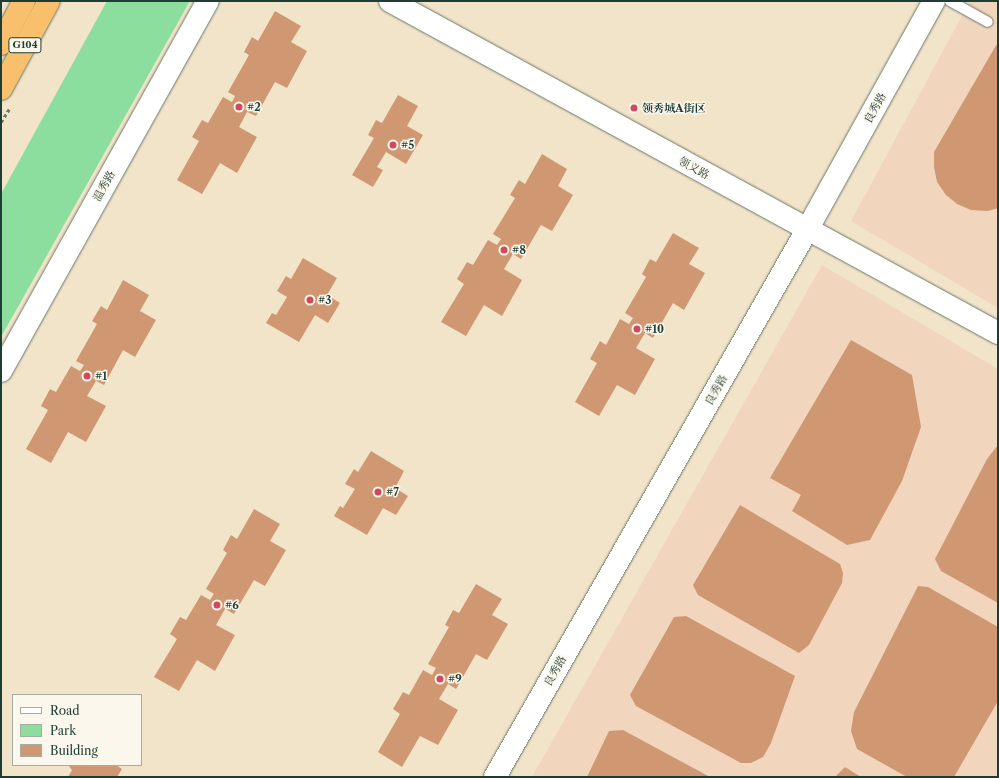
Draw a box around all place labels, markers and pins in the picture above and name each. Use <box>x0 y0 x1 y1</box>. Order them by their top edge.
place label: #2 <box>247 100 261 114</box>
place label: 领秀城A街区 <box>642 101 706 115</box>
marker: #2 <box>234 102 244 112</box>
marker: 领秀城A街区 <box>629 103 639 113</box>
place label: #5 <box>401 138 414 152</box>
marker: #5 <box>388 140 398 150</box>
place label: #8 <box>512 243 526 257</box>
marker: #8 <box>499 245 509 255</box>
place label: #3 <box>318 293 331 307</box>
marker: #3 <box>305 295 315 305</box>
place label: #10 <box>645 322 664 336</box>
marker: #10 <box>632 324 642 334</box>
place label: #1 <box>95 369 107 383</box>
marker: #1 <box>82 371 92 381</box>
place label: #7 <box>386 485 399 499</box>
marker: #7 <box>373 487 383 497</box>
place label: #6 <box>225 598 239 612</box>
marker: #6 <box>212 600 222 610</box>
place label: #9 <box>448 672 462 686</box>
marker: #9 <box>435 674 445 684</box>

